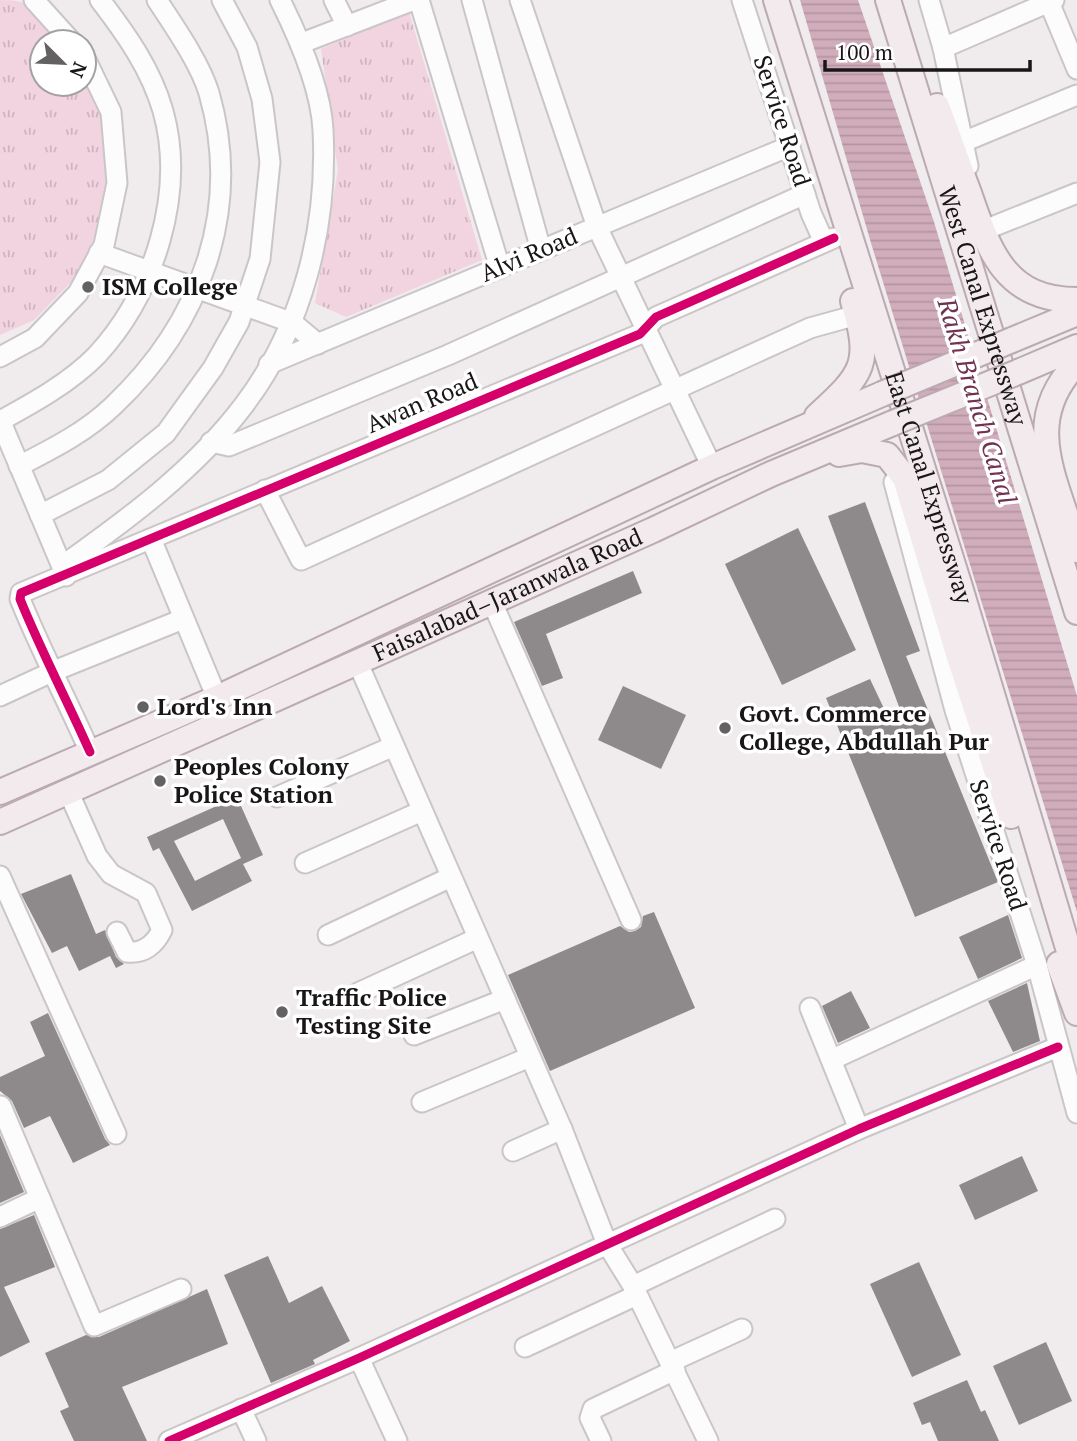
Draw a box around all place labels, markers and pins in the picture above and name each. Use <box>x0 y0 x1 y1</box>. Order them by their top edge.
place label: ISM College <box>102 270 238 302</box>
marker: ISM College <box>80 279 96 295</box>
place label: Lord's Inn <box>157 690 273 722</box>
place label: Govt. Commerce College, Abdullah Pur <box>739 697 990 757</box>
marker: Lord's Inn <box>135 699 151 715</box>
marker: Govt. Commerce College, Abdullah Pur <box>717 720 733 736</box>
place label: Peoples Colony Police Station <box>174 750 350 810</box>
marker: Peoples Colony Police Station <box>152 773 168 789</box>
place label: Traffic Police Testing Site <box>296 981 447 1041</box>
marker: Traffic Police Testing Site <box>274 1004 290 1020</box>

